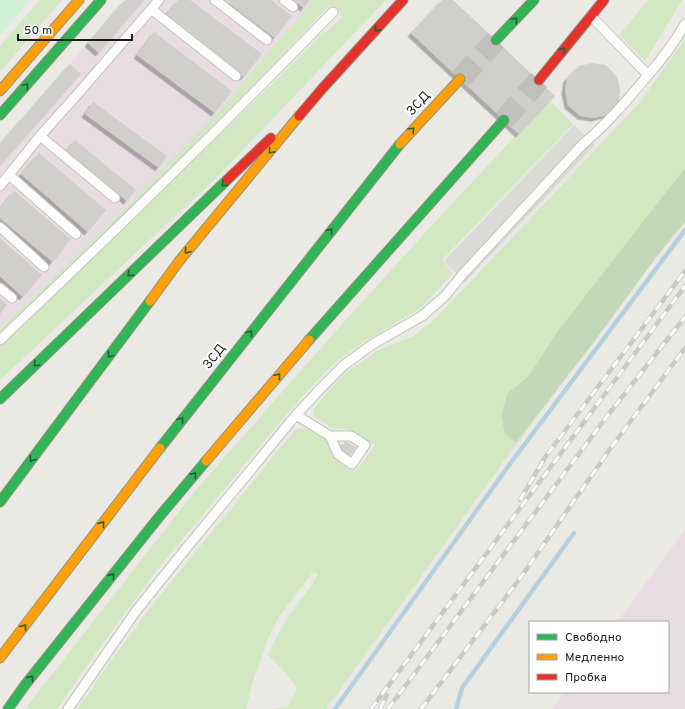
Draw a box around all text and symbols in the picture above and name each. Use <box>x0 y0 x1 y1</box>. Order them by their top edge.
scale bar <box>18 16 132 42</box>
one-way arrow <box>510 17 518 25</box>
text: 50 m <box>24 23 52 39</box>
one-way arrow <box>374 24 382 32</box>
one-way arrow <box>559 48 566 55</box>
one-way arrow <box>21 83 28 91</box>
street label: ЗСД <box>404 88 434 120</box>
one-way arrow <box>407 128 414 135</box>
one-way arrow <box>268 146 275 154</box>
one-way arrow <box>221 179 229 187</box>
one-way arrow <box>326 229 333 236</box>
one-way arrow <box>185 246 192 254</box>
one-way arrow <box>127 269 135 277</box>
one-way arrow <box>245 331 252 338</box>
street label: ЗСД <box>200 341 230 373</box>
one-way arrow <box>108 351 115 358</box>
one-way arrow <box>33 359 41 367</box>
one-way arrow <box>273 373 280 380</box>
one-way arrow <box>177 418 184 425</box>
one-way arrow <box>29 455 36 462</box>
one-way arrow <box>189 473 196 480</box>
one-way arrow <box>98 521 105 528</box>
one-way arrow <box>107 573 114 580</box>
legend <box>529 621 669 693</box>
one-way arrow <box>19 625 26 632</box>
text: Свободно <box>565 630 622 646</box>
text: Медленно <box>565 650 625 666</box>
text: Пробка <box>565 670 607 686</box>
one-way arrow <box>26 675 33 682</box>

